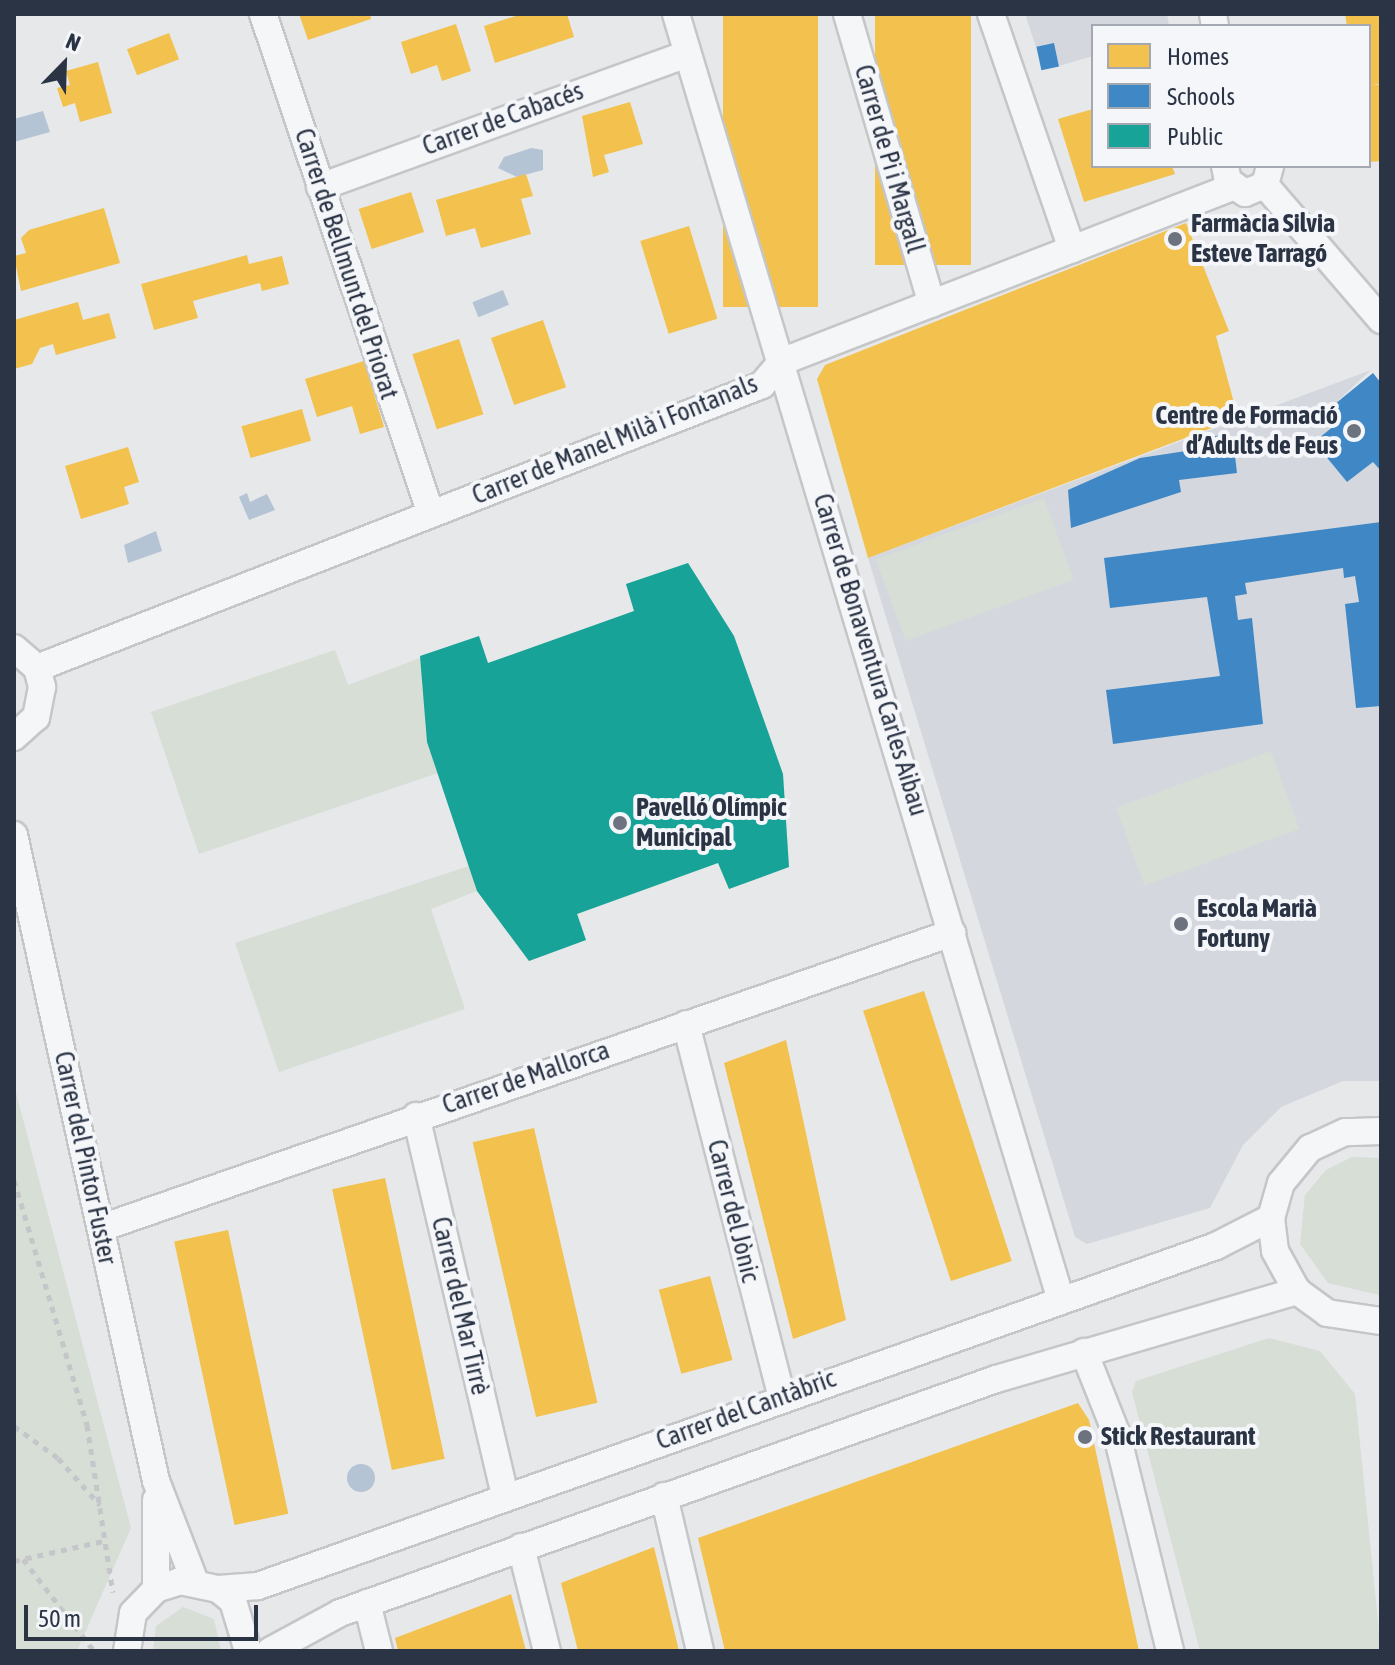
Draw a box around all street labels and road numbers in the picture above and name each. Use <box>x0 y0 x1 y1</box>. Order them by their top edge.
street label: Carrer de Pi i Margall <box>847 61 931 257</box>
street label: Carrer de Cabacés <box>418 75 588 163</box>
street label: Carrer de Bellmunt del Priorat <box>287 125 405 403</box>
street label: Carrer de Manel Milà i Fontanals <box>468 368 762 512</box>
street label: Carrer de Bonaventura Carles Aibau <box>806 490 934 820</box>
street label: Carrer de Mallorca <box>438 1035 614 1121</box>
street label: Carrer del Pintor Fuster <box>47 1049 123 1267</box>
street label: Carrer del Jònic <box>700 1137 766 1285</box>
street label: Carrer del Mar Tirrè <box>424 1214 496 1398</box>
street label: Carrer del Cantàbric <box>652 1363 840 1457</box>

